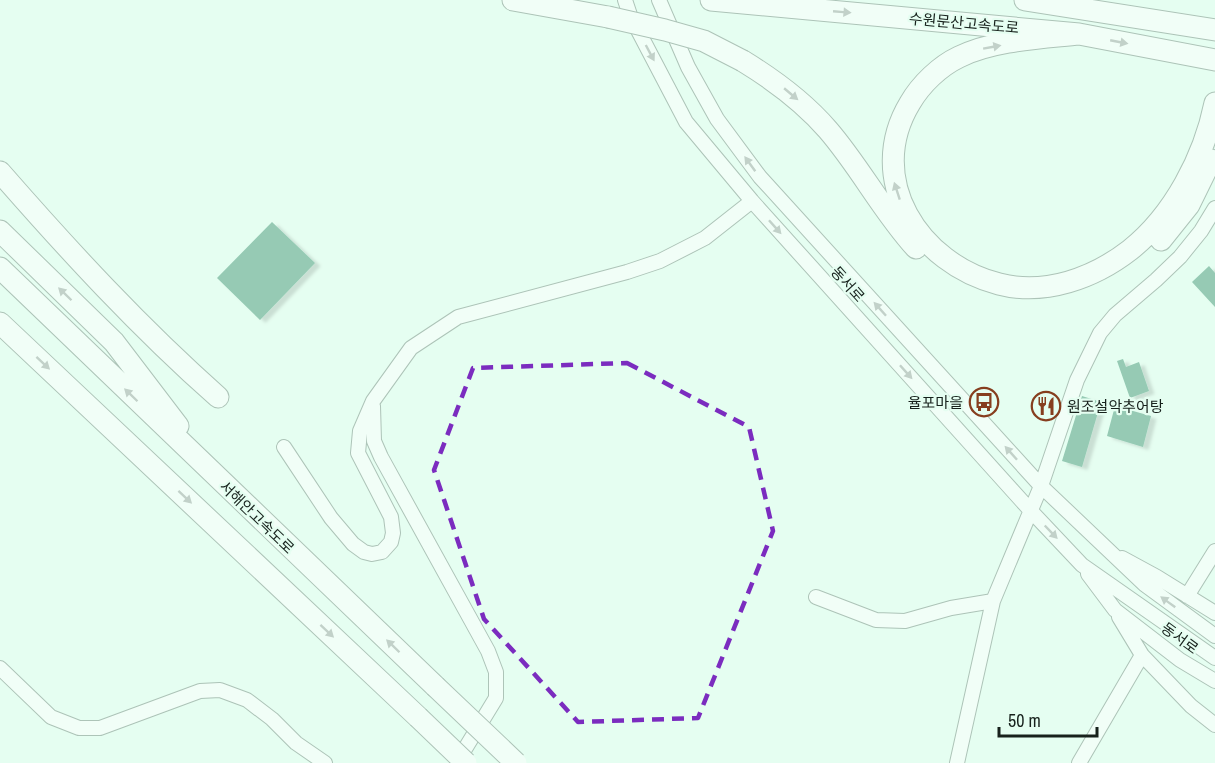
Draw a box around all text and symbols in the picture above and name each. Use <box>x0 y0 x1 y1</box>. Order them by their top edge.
one-way arrow <box>833 7 852 17</box>
street label: 수원문산고속도로 <box>908 8 1020 38</box>
one-way arrow <box>1110 38 1129 47</box>
one-way arrow <box>983 42 1002 51</box>
one-way arrow <box>645 44 655 61</box>
one-way arrow <box>783 88 799 101</box>
one-way arrow <box>744 156 756 172</box>
one-way arrow <box>892 182 902 200</box>
one-way arrow <box>768 219 781 234</box>
street label: 동서로 <box>826 262 870 306</box>
one-way arrow <box>58 287 72 301</box>
one-way arrow <box>874 302 887 317</box>
one-way arrow <box>35 356 49 370</box>
one-way arrow <box>899 364 912 379</box>
bus stop icon: 율포마을 <box>968 386 1000 418</box>
one-way arrow <box>124 388 138 402</box>
restaurant icon: 원조설악추어탕 <box>1030 390 1062 422</box>
place label: 율포마을 <box>908 392 963 413</box>
place label: 원조설악추어탕 <box>1067 396 1164 417</box>
one-way arrow <box>1004 446 1018 461</box>
street label: 서해안고속도로 <box>215 476 299 558</box>
one-way arrow <box>177 490 192 504</box>
one-way arrow <box>1043 525 1057 539</box>
one-way arrow <box>1160 596 1176 608</box>
street label: 동서로 <box>1157 617 1203 659</box>
one-way arrow <box>319 623 333 637</box>
one-way arrow <box>385 639 400 653</box>
scale bar <box>999 700 1096 738</box>
text: 50 m <box>1008 708 1041 733</box>

